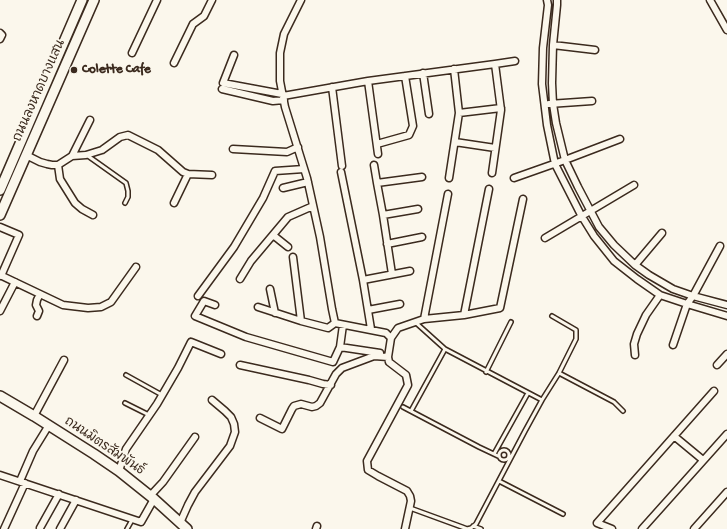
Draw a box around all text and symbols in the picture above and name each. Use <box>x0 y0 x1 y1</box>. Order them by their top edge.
street label: ถนนลงหาดบางแสน <box>10 38 70 144</box>
place label: Colette Cafe <box>82 62 151 78</box>
marker: Colette Cafe <box>69 65 79 75</box>
street label: ถนนมิตรสัมพันธ์ <box>61 414 147 480</box>

